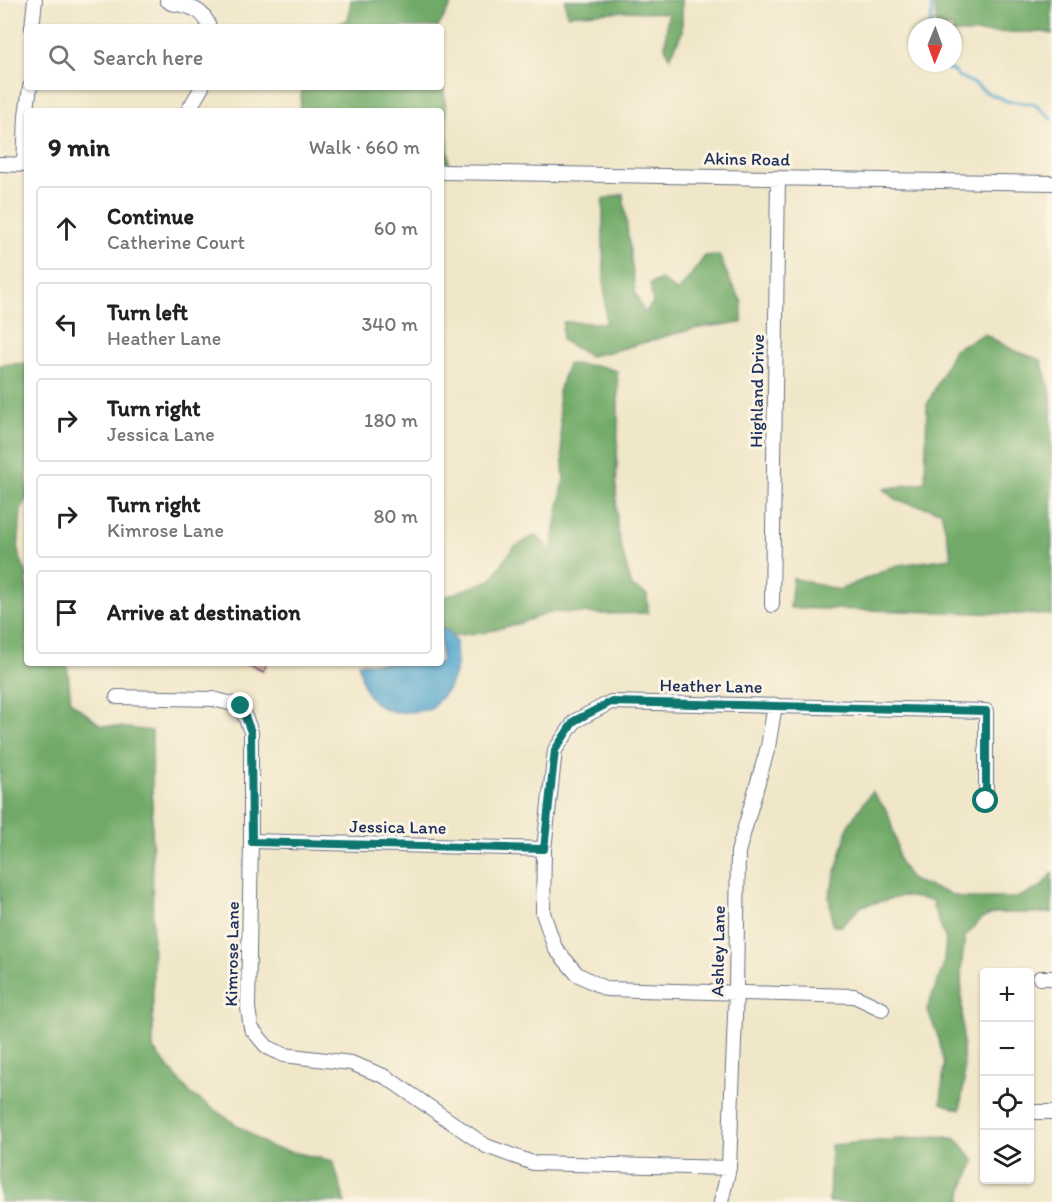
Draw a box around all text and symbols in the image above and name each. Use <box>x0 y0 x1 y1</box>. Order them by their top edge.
north arrow <box>908 18 962 72</box>
search box <box>24 24 444 90</box>
icon: search <box>45 41 78 74</box>
text: Search here <box>93 44 203 71</box>
text: 9 min <box>48 131 110 163</box>
text: Walk · 660 m <box>309 135 420 159</box>
street label: Akins Road <box>704 147 790 171</box>
text: Continue <box>107 203 194 230</box>
icon: ahead <box>50 212 83 245</box>
text: 60 m <box>374 216 418 240</box>
text: Catherine Court <box>107 230 245 254</box>
text: Turn left <box>107 299 188 326</box>
icon: left <box>50 308 83 341</box>
text: 340 m <box>361 312 418 336</box>
text: Heather Lane <box>107 326 221 350</box>
street label: Highland Drive <box>745 334 769 448</box>
text: Turn right <box>107 395 201 422</box>
icon: right <box>50 404 83 437</box>
text: 180 m <box>364 408 418 432</box>
text: Jessica Lane <box>107 422 215 446</box>
text: Turn right <box>107 491 201 518</box>
icon: right <box>50 500 83 533</box>
text: 80 m <box>373 504 418 528</box>
text: Kimrose Lane <box>107 518 224 542</box>
icon: arrive <box>50 596 83 629</box>
text: Arrive at destination <box>107 599 301 626</box>
street label: Heather Lane <box>659 674 763 698</box>
route end <box>227 692 253 718</box>
route start <box>972 787 998 813</box>
street label: Jessica Lane <box>349 815 447 839</box>
street label: Kimrose Lane <box>220 901 244 1007</box>
street label: Ashley Lane <box>706 905 730 997</box>
map controls <box>980 968 1034 1184</box>
button: + <box>980 968 1034 1022</box>
button: − <box>980 1022 1034 1076</box>
button: locate <box>980 1076 1034 1130</box>
button: layers <box>980 1130 1034 1184</box>

